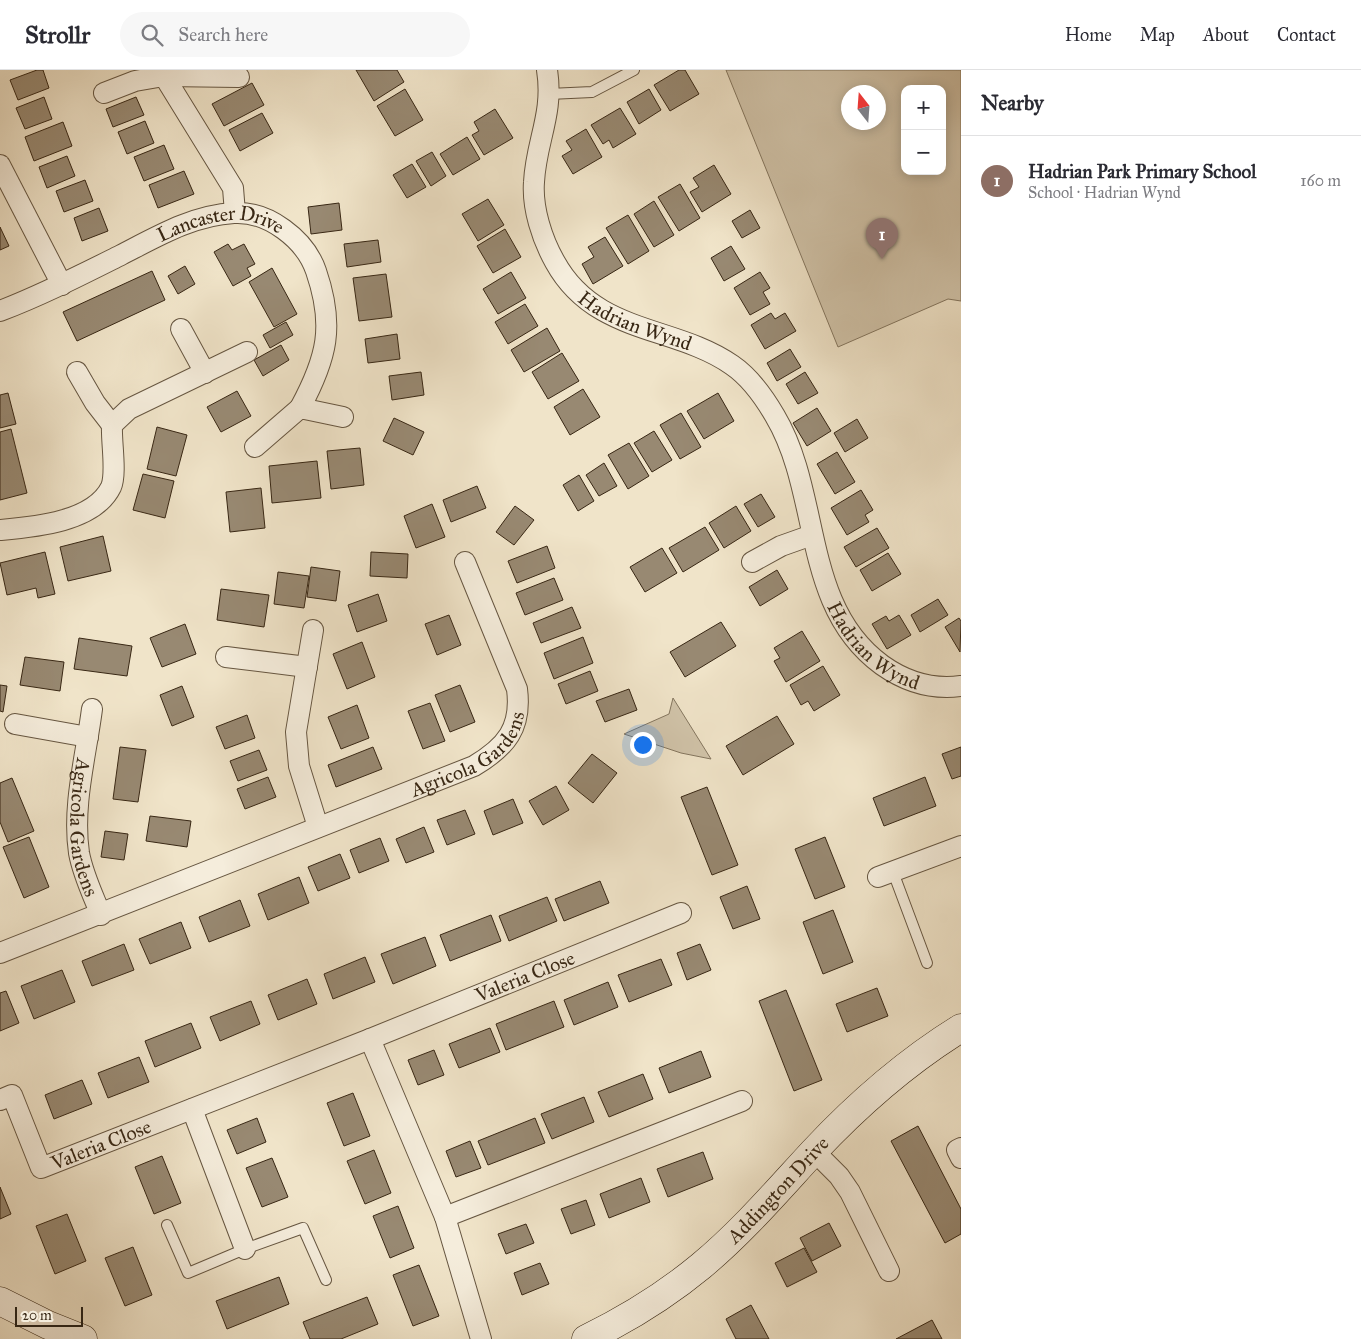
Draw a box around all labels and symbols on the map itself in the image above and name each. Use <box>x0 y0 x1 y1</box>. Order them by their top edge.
north arrow <box>841 85 886 130</box>
street label: Lancaster Drive <box>153 201 289 247</box>
pin: 1 <box>866 218 898 259</box>
street label: Hadrian Wynd <box>574 286 695 355</box>
street label: Hadrian Wynd <box>822 598 923 695</box>
street label: Agricola Gardens <box>406 710 529 802</box>
your location <box>630 732 656 758</box>
street label: Agricola Gardens <box>65 756 104 900</box>
street label: Valeria Close <box>471 945 578 1008</box>
street label: Valeria Close <box>47 1114 154 1175</box>
street label: Addington Drive <box>721 1131 834 1249</box>
scale bar <box>15 1304 82 1327</box>

